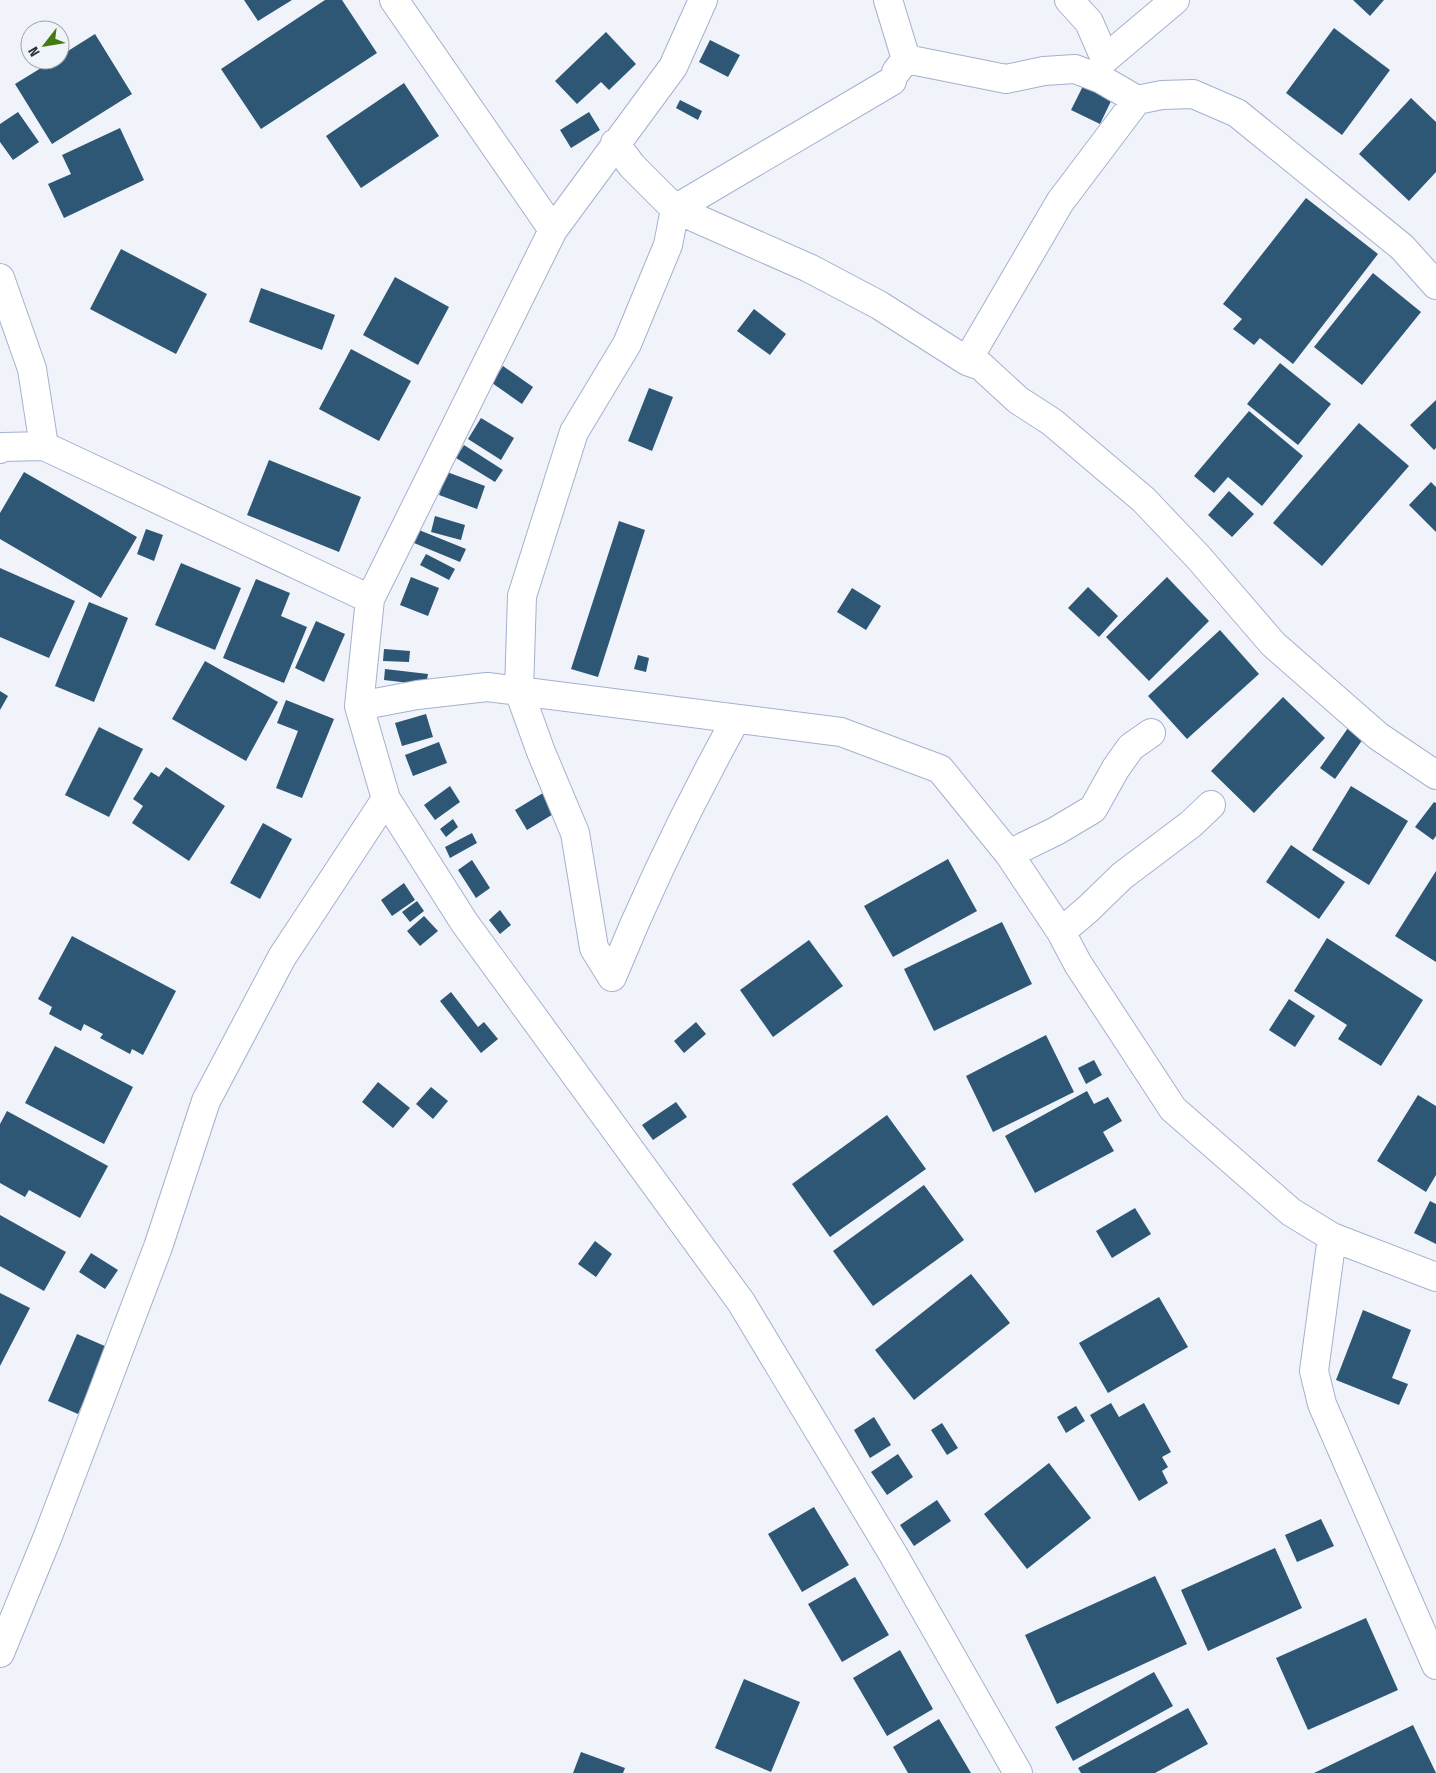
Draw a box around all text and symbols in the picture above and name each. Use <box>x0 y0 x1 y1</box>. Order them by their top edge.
north arrow <box>20 20 70 70</box>
text: N <box>25 43 44 59</box>

